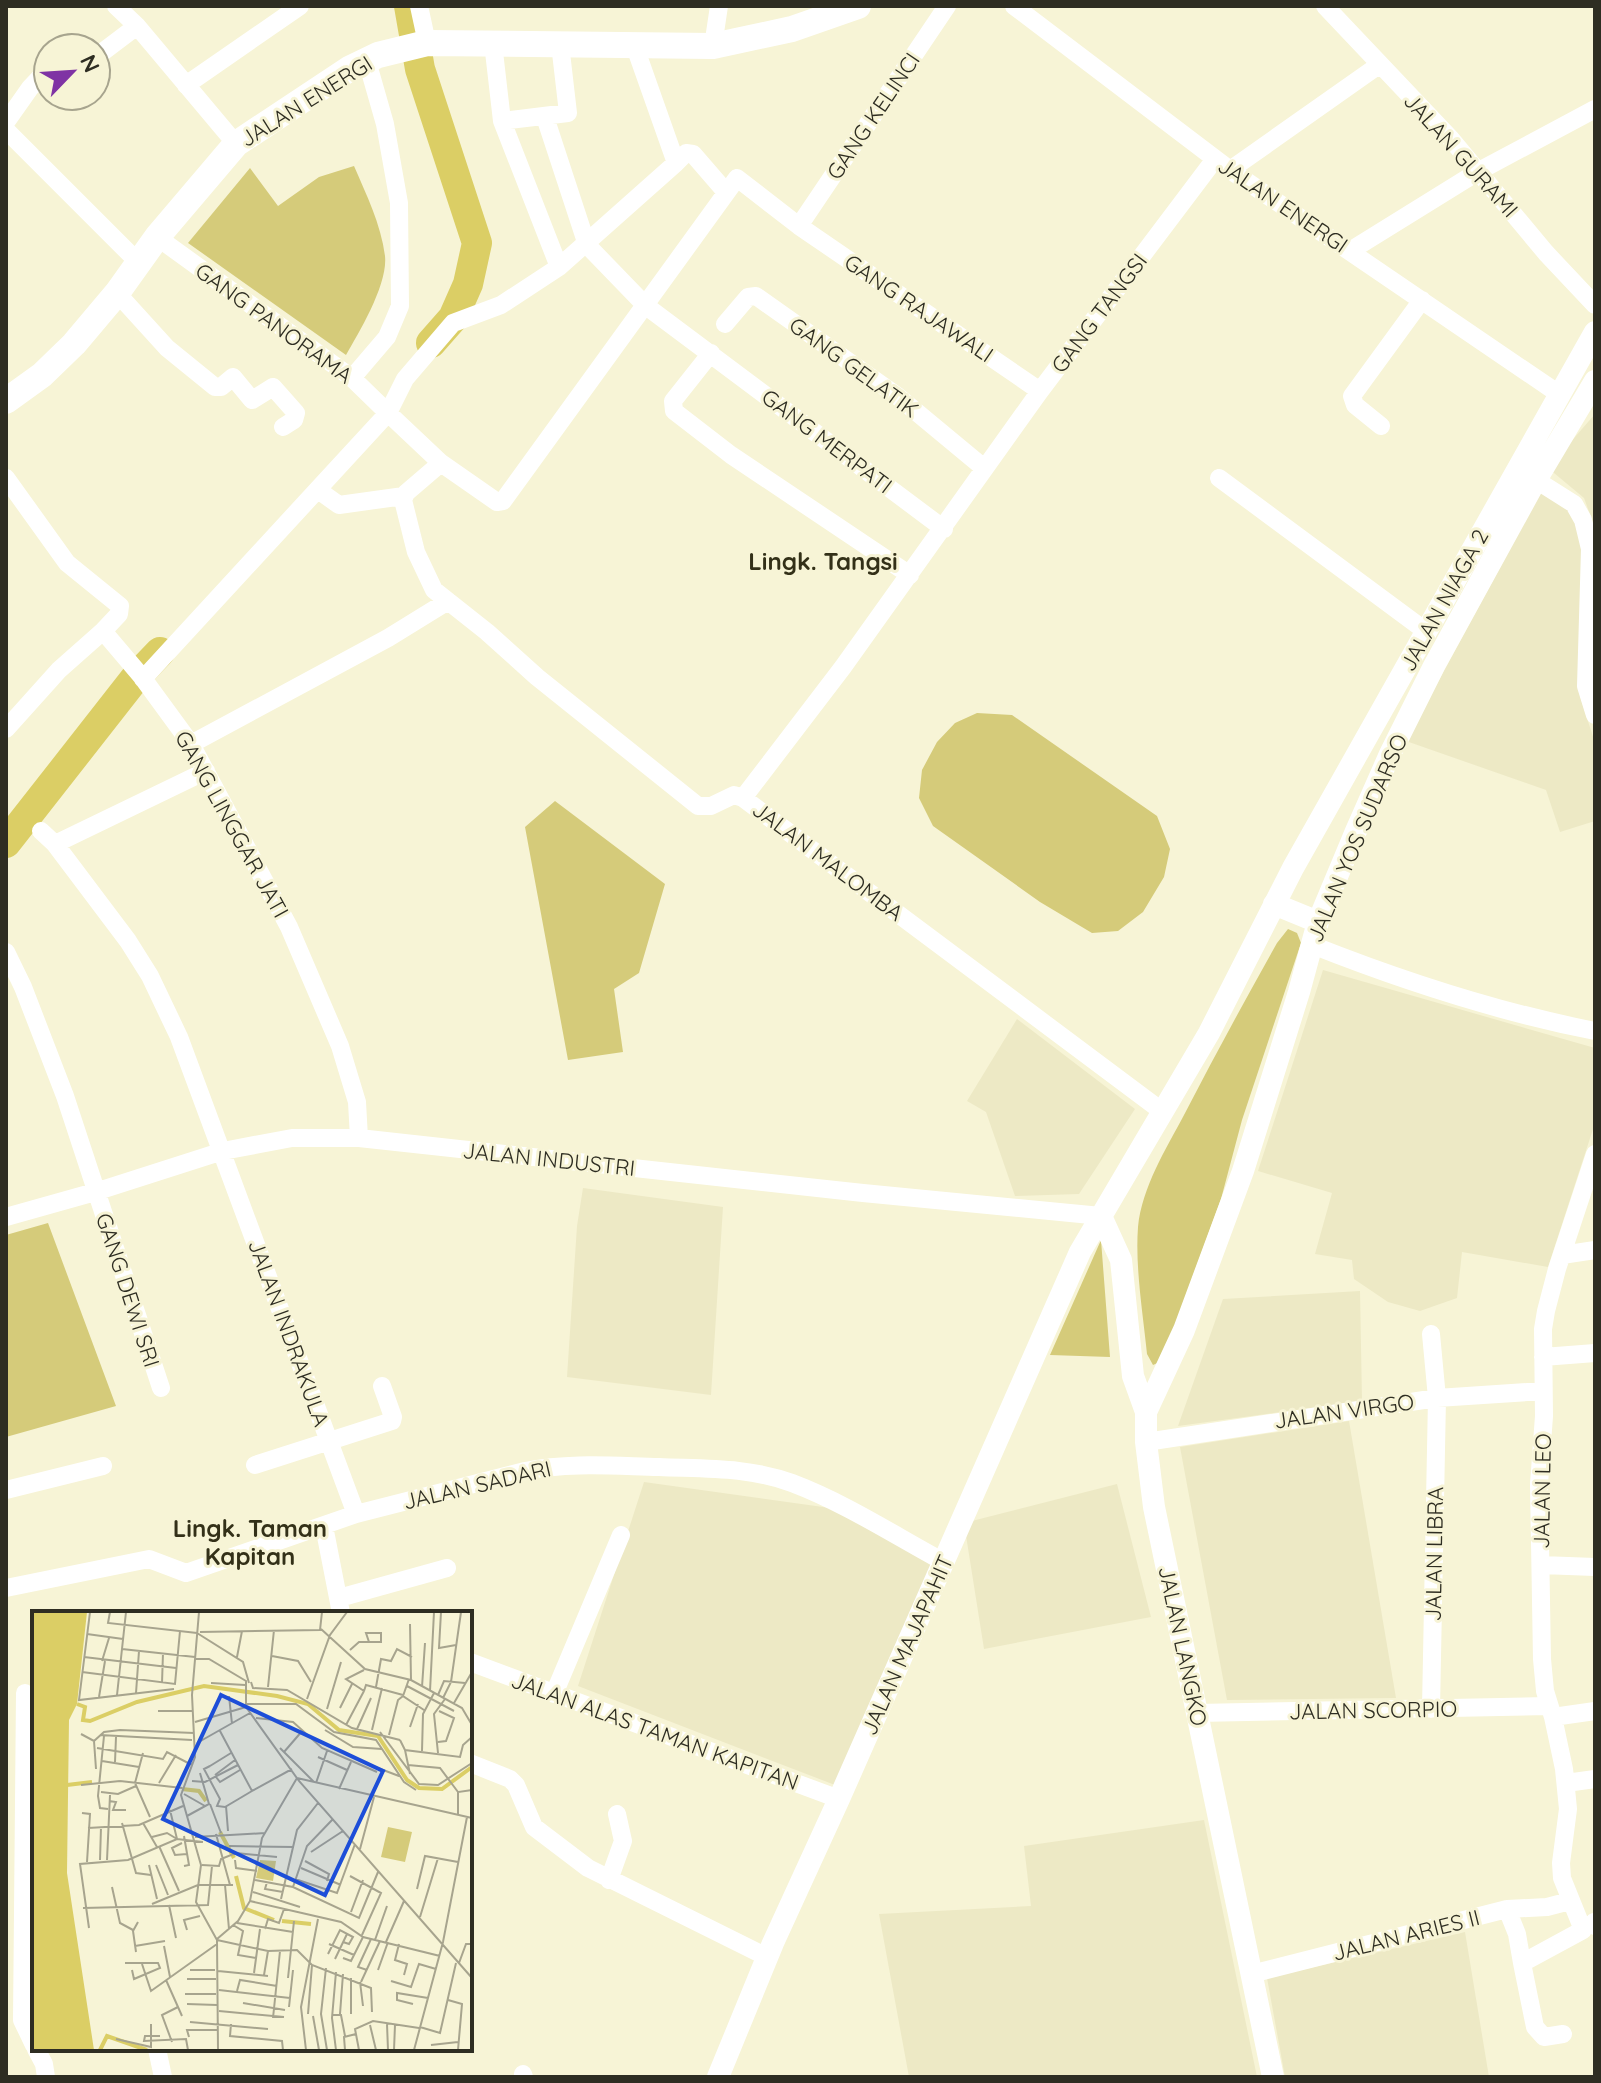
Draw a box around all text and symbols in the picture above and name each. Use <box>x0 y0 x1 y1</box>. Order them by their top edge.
north arrow <box>32 32 112 112</box>
street label: GANG KELINCI <box>820 47 926 185</box>
street label: JALAN ENERGI <box>235 49 377 153</box>
text: N <box>74 50 106 77</box>
street label: JALAN GURAMI <box>1398 87 1524 223</box>
street label: JALAN ENERGI <box>1213 151 1353 259</box>
street label: GANG RAJAWALI <box>839 248 999 368</box>
street label: GANG TANGSI <box>1045 248 1153 378</box>
street label: GANG PANORAMA <box>190 257 358 389</box>
street label: GANG GELATIK <box>784 311 924 423</box>
street label: GANG MERPATI <box>756 383 898 499</box>
street label: JALAN NIAGA 2 <box>1394 524 1494 676</box>
district label: Lingk. Tangsi <box>748 546 898 576</box>
street label: GANG LINGGAR JATI <box>169 725 295 923</box>
street label: JALAN YOS SUDARSO <box>1300 730 1414 946</box>
street label: JALAN MALOMBA <box>747 795 909 927</box>
street label: JALAN INDUSTRI <box>461 1136 637 1182</box>
street label: GANG DEWI SRI <box>90 1209 166 1371</box>
street label: JALAN INDRAKULA <box>242 1236 336 1430</box>
street label: JALAN VIRGO <box>1272 1387 1416 1435</box>
street label: JALAN LEO <box>1527 1433 1557 1549</box>
street label: JALAN SADARI <box>400 1454 554 1516</box>
street label: JALAN LIBRA <box>1419 1486 1449 1622</box>
district label: Lingk. Taman Kapitan <box>173 1513 327 1571</box>
street label: JALAN MAJAPAHIT <box>855 1550 959 1740</box>
street label: JALAN LANGKO <box>1152 1563 1214 1729</box>
inset map <box>32 1611 472 2051</box>
street label: JALAN ALAS TAMAN KAPITAN <box>507 1666 803 1796</box>
street label: JALAN SCORPIO <box>1289 1695 1457 1725</box>
street label: JALAN ARIES II <box>1329 1903 1483 1967</box>

